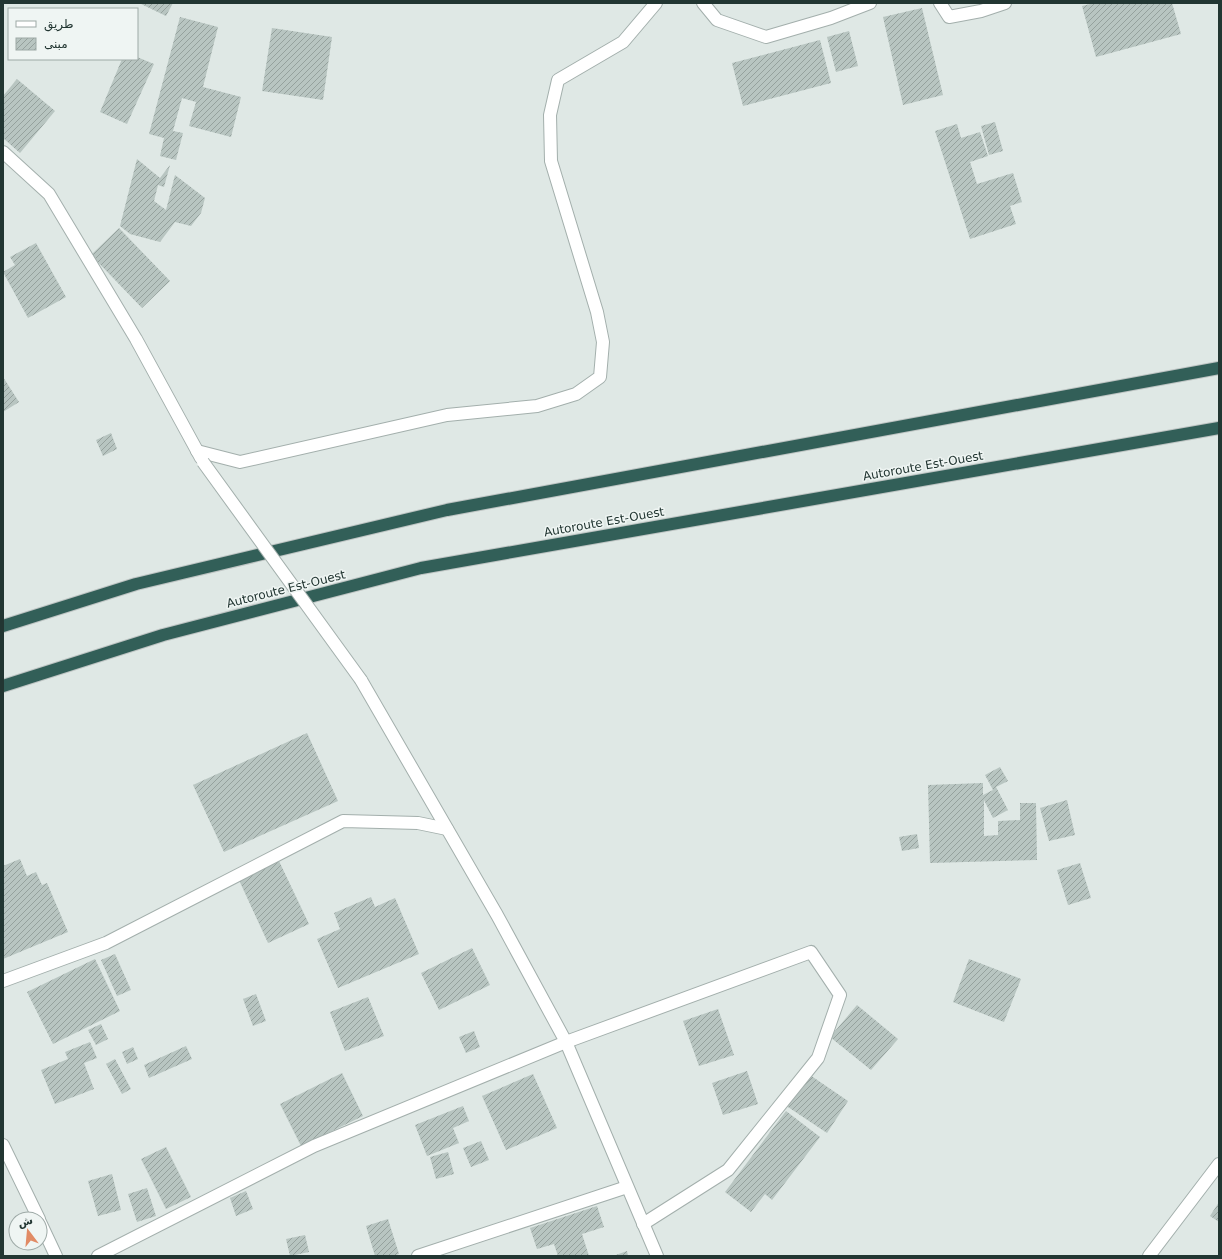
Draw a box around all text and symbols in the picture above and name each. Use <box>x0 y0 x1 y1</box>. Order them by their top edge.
legend <box>8 8 138 60</box>
text: طريق <box>44 17 74 32</box>
text: مبنى <box>44 37 68 51</box>
street label: Autoroute Est-Ouest <box>862 448 985 483</box>
street label: Autoroute Est-Ouest <box>543 504 666 539</box>
street label: Autoroute Est-Ouest <box>225 567 347 611</box>
north arrow <box>8 1211 48 1251</box>
text: ش <box>16 1214 34 1230</box>

